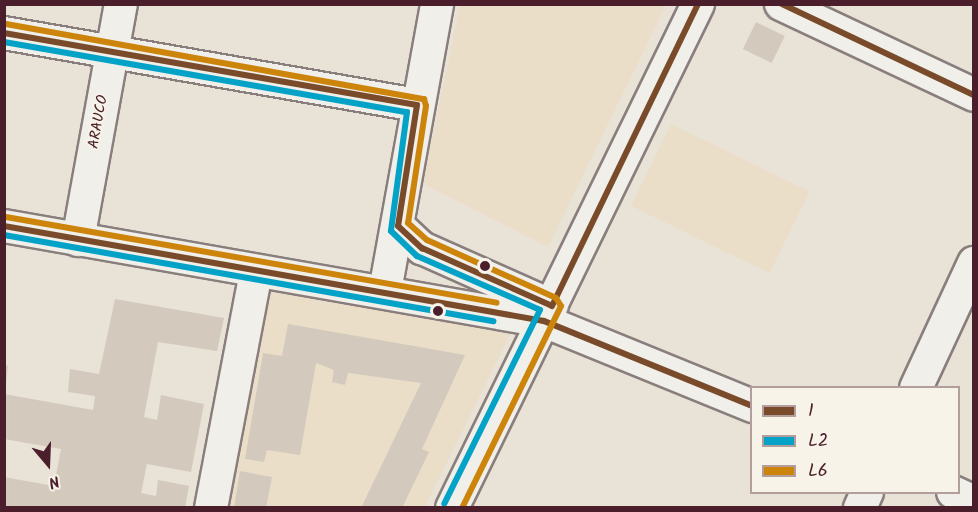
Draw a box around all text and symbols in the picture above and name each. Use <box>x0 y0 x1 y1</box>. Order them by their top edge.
street label: ARAUCO <box>85 94 113 150</box>
unlabelled marker <box>479 260 491 272</box>
unlabelled marker <box>432 305 444 317</box>
legend <box>750 386 960 494</box>
text: 1 <box>808 397 814 426</box>
text: L2 <box>808 427 828 456</box>
north arrow <box>18 434 78 494</box>
text: L6 <box>808 457 828 486</box>
text: N <box>45 468 63 495</box>

